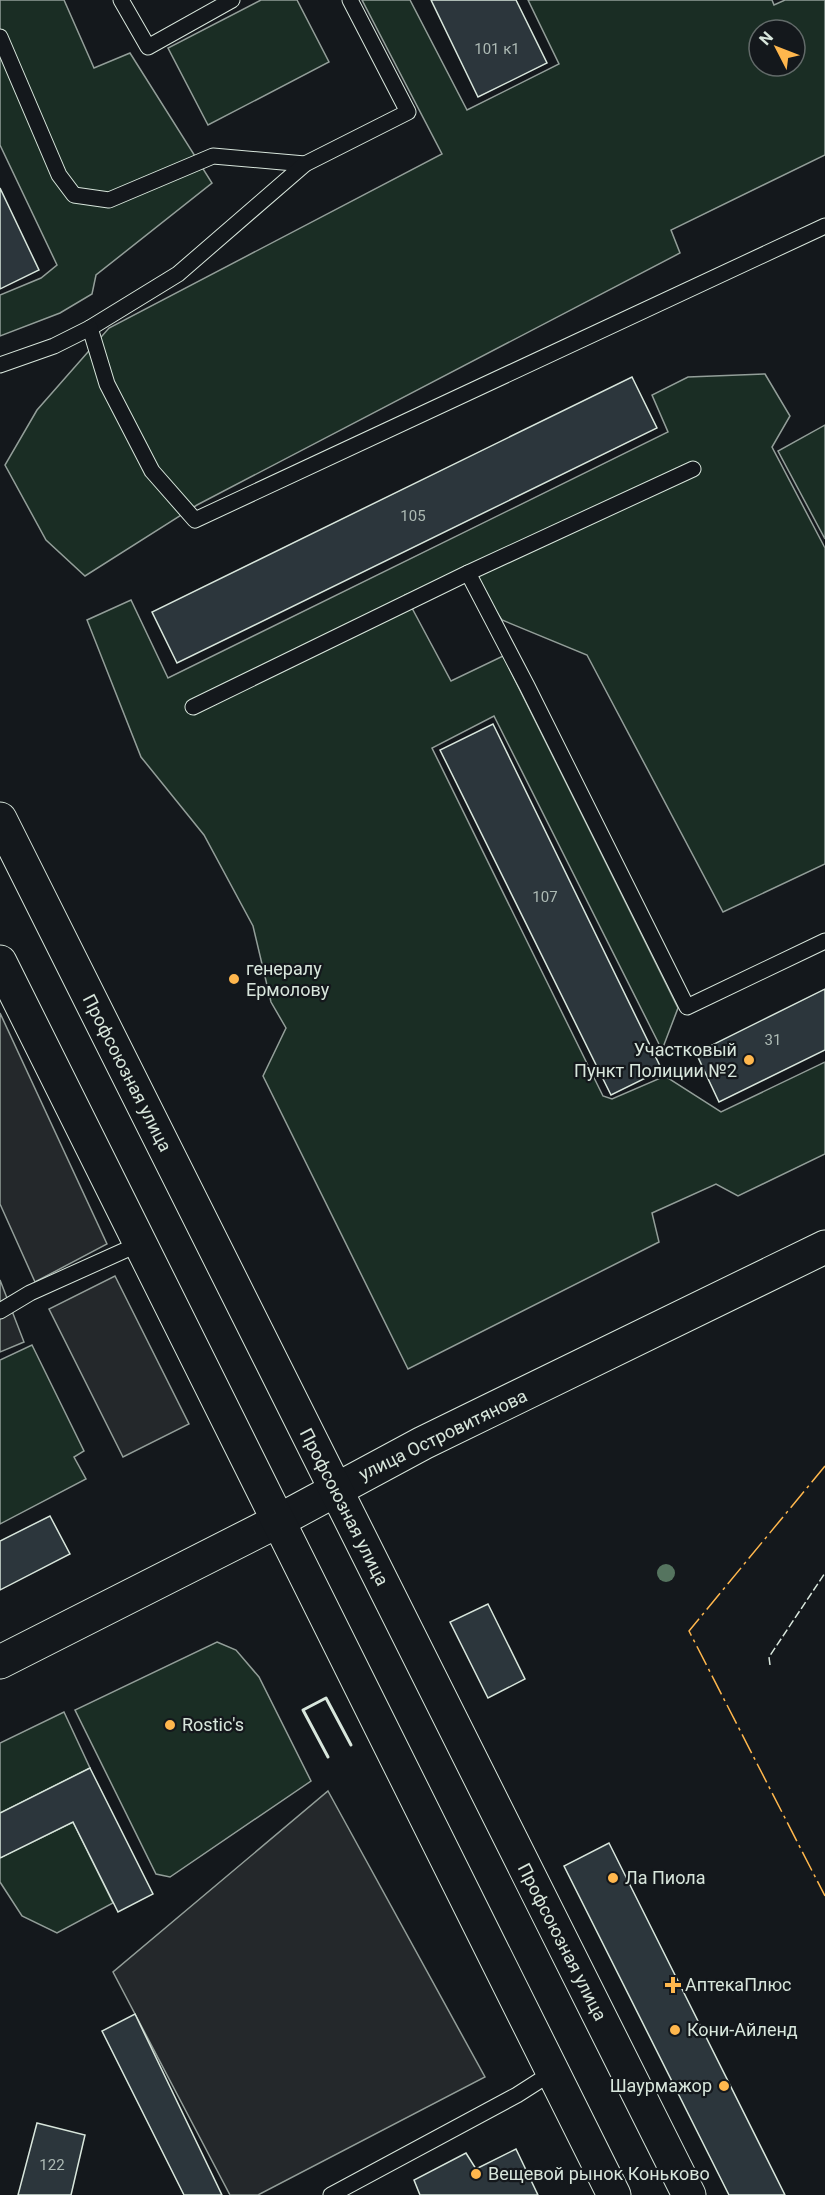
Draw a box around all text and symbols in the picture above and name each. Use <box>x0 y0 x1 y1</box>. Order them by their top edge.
north arrow <box>747 18 807 78</box>
text: N <box>755 28 777 49</box>
house number: 101 к1 <box>474 40 520 58</box>
house number: 105 <box>400 507 426 525</box>
house number: 107 <box>532 888 558 906</box>
place label: генералу Ермолову <box>246 958 330 1000</box>
marker: генералу Ермолову <box>227 972 241 986</box>
street label: Профсоюзная улица <box>79 991 176 1155</box>
house number: 31 <box>765 1031 781 1049</box>
place label: Участковый Пункт Полиции №2 <box>574 1039 737 1081</box>
marker: Участковый Пункт Полиции №2 <box>742 1053 756 1067</box>
street label: улица Островитянова <box>355 1385 530 1484</box>
street label: Профсоюзная улица <box>296 1425 393 1589</box>
place label: Rostic's <box>182 1714 244 1735</box>
marker: Rostic's <box>163 1718 177 1732</box>
street label: Профсоюзная улица <box>514 1860 611 2024</box>
place label: Ла Пиола <box>625 1867 706 1888</box>
marker: Ла Пиола <box>606 1871 620 1885</box>
place label: АптекаПлюс <box>685 1974 792 1995</box>
marker: АптекаПлюс <box>666 1978 680 1992</box>
place label: Кони-Айленд <box>687 2019 798 2040</box>
marker: Кони-Айленд <box>668 2023 682 2037</box>
place label: Шаурмажор <box>610 2075 712 2096</box>
marker: Шаурмажор <box>717 2079 731 2093</box>
house number: 122 <box>39 2156 65 2174</box>
place label: Вещевой рынок Коньково <box>488 2163 710 2184</box>
marker: Вещевой рынок Коньково <box>469 2167 483 2181</box>

